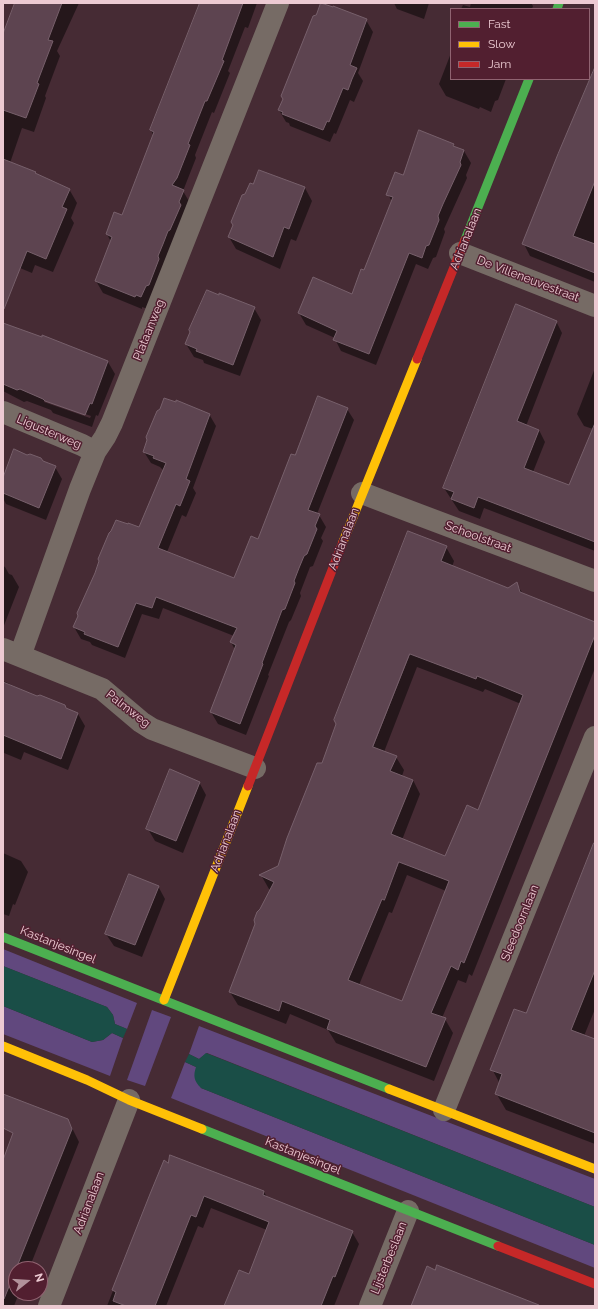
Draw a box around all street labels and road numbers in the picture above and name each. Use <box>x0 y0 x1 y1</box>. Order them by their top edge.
street label: Adrianalaan <box>447 206 485 272</box>
street label: De Villeneuvestraat <box>475 253 581 305</box>
street label: Plataanweg <box>130 297 168 363</box>
street label: Ligusterweg <box>14 412 84 452</box>
street label: Adrianalaan <box>326 506 362 572</box>
street label: Schoolstraat <box>443 518 513 556</box>
street label: Palmweg <box>103 687 153 731</box>
street label: Adrianalaan <box>208 808 244 874</box>
street label: Sleedoornlaan <box>498 883 542 963</box>
street label: Kastanjesingel <box>18 923 98 967</box>
street label: Kastanjesingel <box>263 1134 343 1178</box>
street label: Adrianalaan <box>71 1170 107 1236</box>
street label: Lijsterbeslaan <box>368 1220 410 1296</box>

